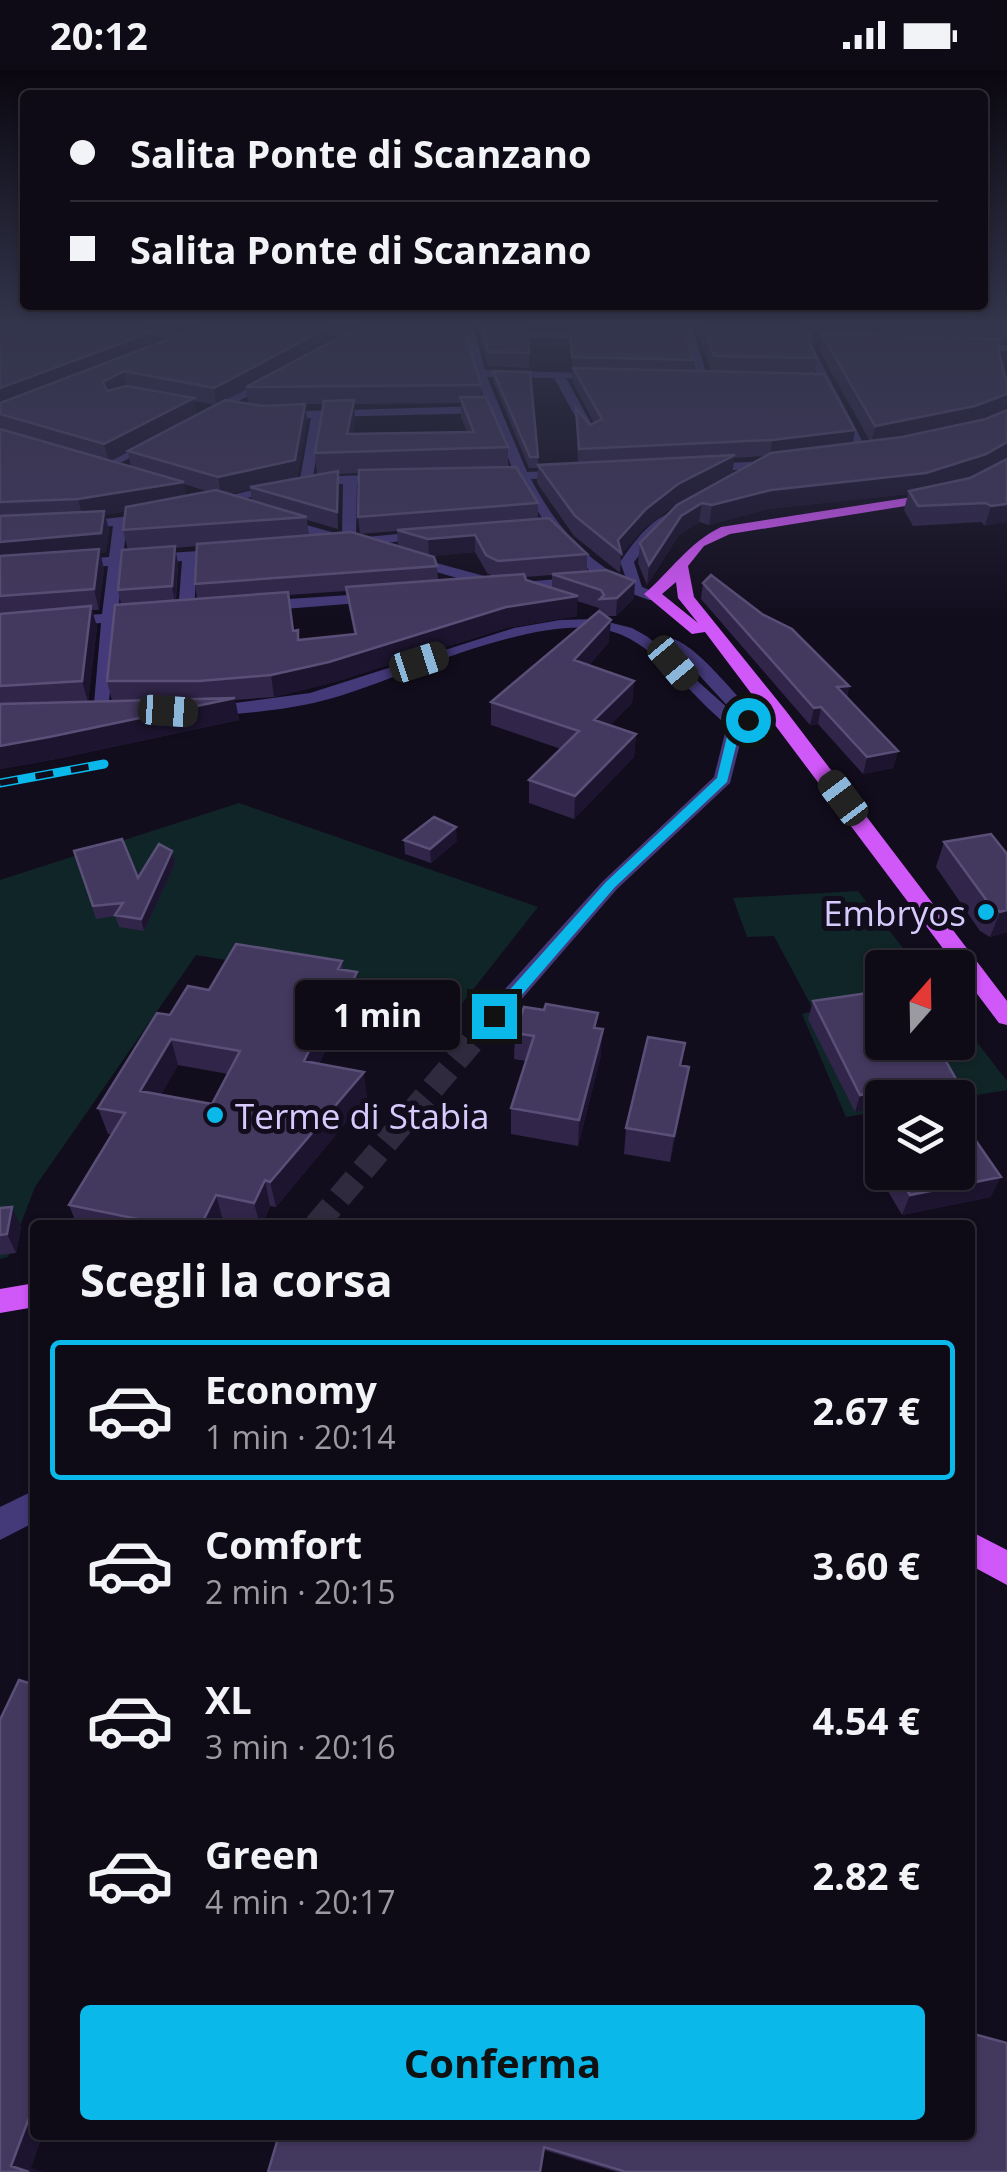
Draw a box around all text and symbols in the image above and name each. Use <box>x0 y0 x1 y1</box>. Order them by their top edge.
text: 20:12 <box>50 9 148 61</box>
text: Salita Ponte di Scanzano <box>130 127 591 179</box>
text: Salita Ponte di Scanzano <box>130 223 591 275</box>
car <box>642 630 704 696</box>
car <box>386 638 452 686</box>
car <box>137 694 199 728</box>
route start <box>726 698 771 743</box>
car <box>813 765 873 831</box>
place label: Embryos <box>823 889 966 936</box>
marker: Embryos <box>975 901 997 923</box>
north arrow <box>865 950 975 1060</box>
map controls <box>865 950 975 1190</box>
callout: 1 min <box>294 981 459 1051</box>
text: 1 min <box>333 993 422 1036</box>
route end <box>472 994 517 1039</box>
button: layers <box>865 1080 975 1190</box>
place label: Terme di Stabia <box>235 1092 490 1139</box>
marker: Terme di Stabia <box>204 1104 226 1126</box>
text: Scegli la corsa <box>80 1249 393 1310</box>
text: Economy <box>205 1363 377 1415</box>
icon: car <box>85 1365 175 1455</box>
text: 2.67 € <box>812 1384 920 1436</box>
text: 1 min · 20:14 <box>205 1415 396 1458</box>
text: Comfort <box>205 1518 362 1570</box>
icon: car <box>85 1520 175 1610</box>
text: 3.60 € <box>812 1539 920 1591</box>
text: 2 min · 20:15 <box>205 1570 396 1613</box>
text: XL <box>205 1673 252 1725</box>
icon: car <box>85 1675 175 1765</box>
text: 4.54 € <box>812 1694 920 1746</box>
text: 3 min · 20:16 <box>205 1725 396 1768</box>
text: Green <box>205 1828 320 1880</box>
icon: car <box>85 1830 175 1920</box>
text: 2.82 € <box>812 1849 920 1901</box>
text: 4 min · 20:17 <box>205 1880 396 1923</box>
button: Conferma <box>80 2005 925 2120</box>

